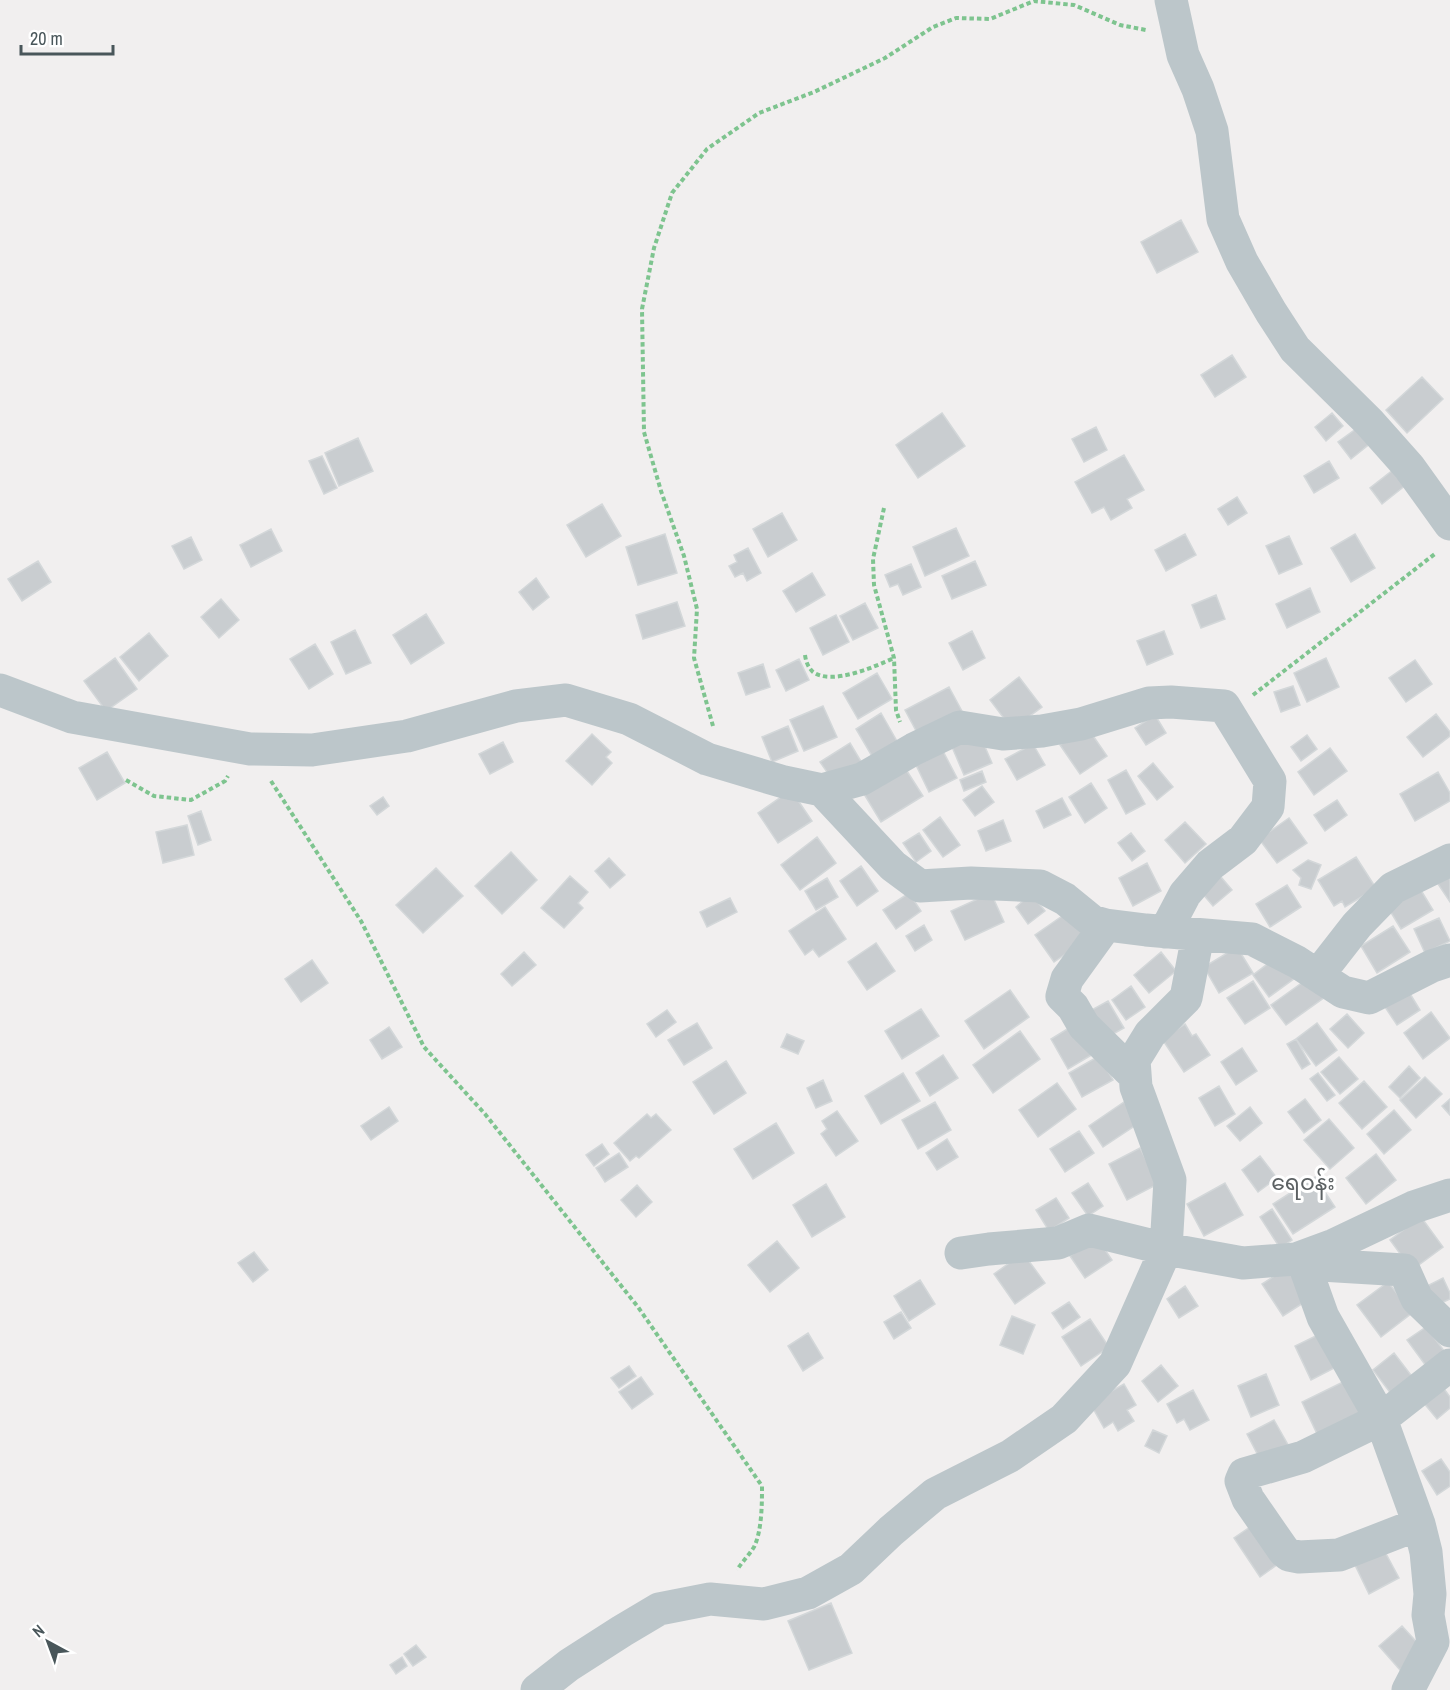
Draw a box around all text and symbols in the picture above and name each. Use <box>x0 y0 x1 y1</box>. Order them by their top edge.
scale bar <box>21 18 112 56</box>
text: 20 m <box>30 26 63 51</box>
district label: ရေဝန်း <box>1271 1167 1335 1200</box>
north arrow <box>18 1612 78 1672</box>
text: N <box>27 1619 49 1642</box>

